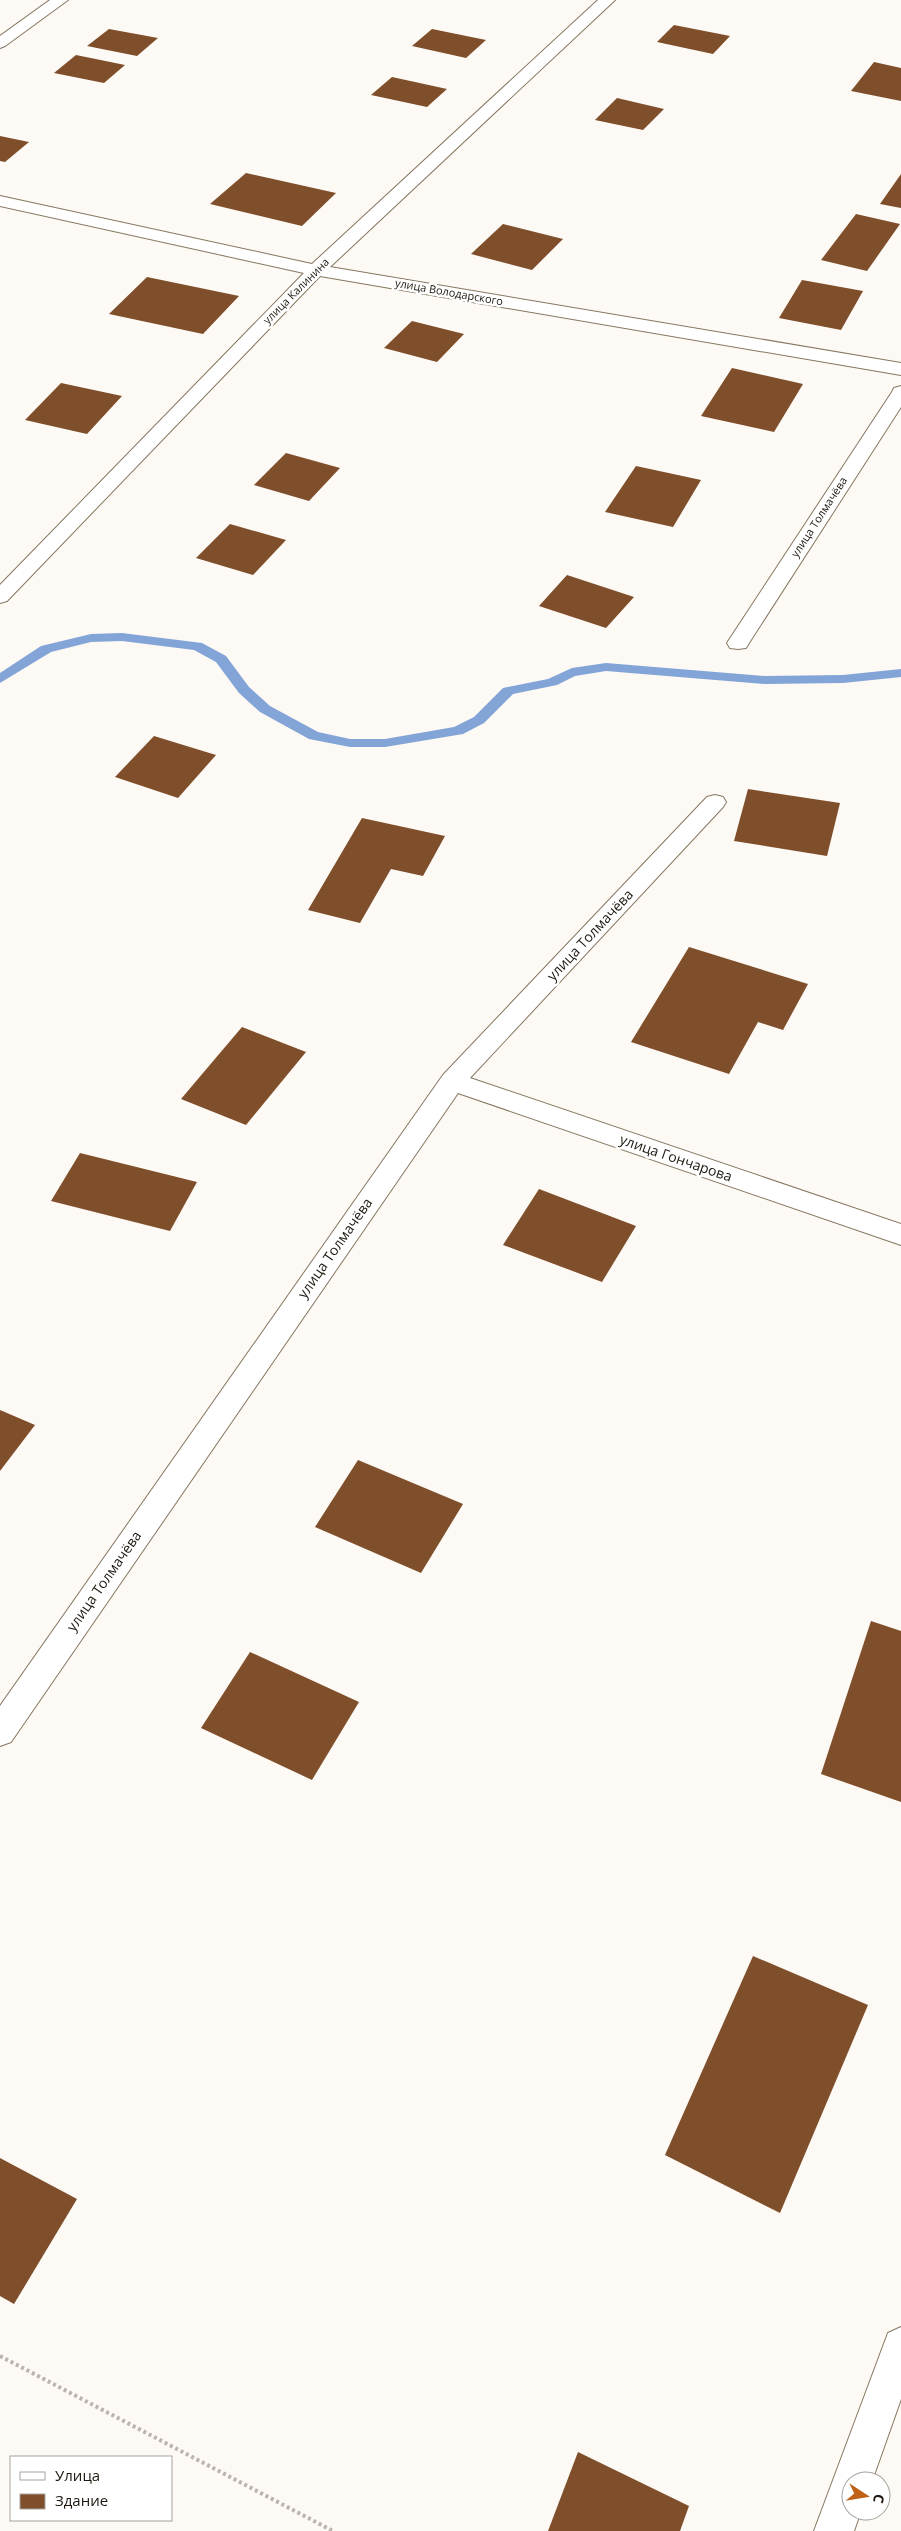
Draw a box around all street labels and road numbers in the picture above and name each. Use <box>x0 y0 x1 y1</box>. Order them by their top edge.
street label: улица Калинина <box>259 254 332 327</box>
street label: улица Володарского <box>394 275 505 308</box>
street label: улица Толмачёва <box>787 474 850 560</box>
street label: улица Толмачёва <box>542 885 637 984</box>
street label: улица Гончарова <box>617 1129 735 1186</box>
street label: улица Толмачёва <box>293 1194 376 1302</box>
street label: улица Толмачёва <box>62 1527 145 1635</box>

